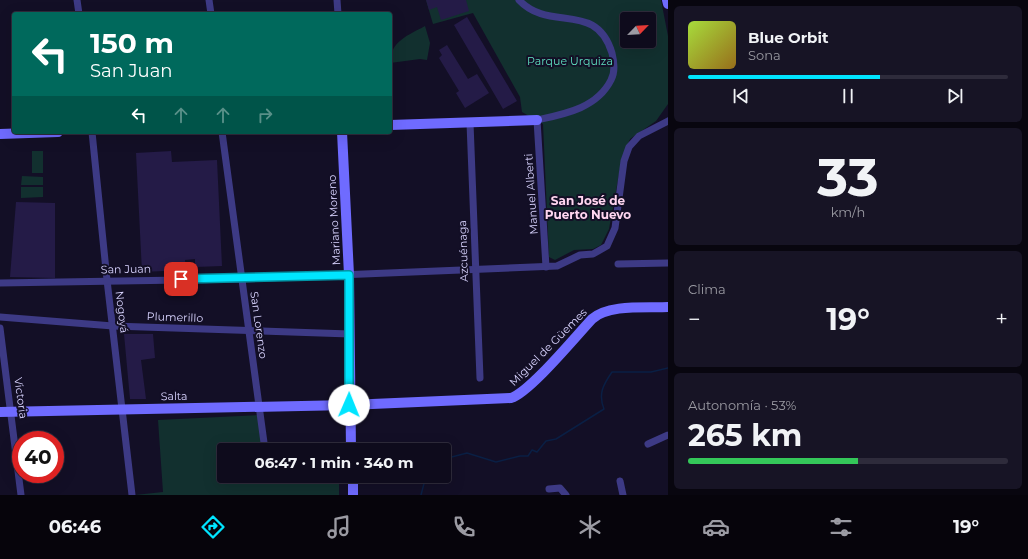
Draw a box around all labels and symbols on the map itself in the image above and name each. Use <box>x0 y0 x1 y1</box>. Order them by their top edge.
north arrow <box>620 12 656 48</box>
park label: Parque Urquiza <box>527 54 613 68</box>
street label: Manuel Alberti <box>521 153 541 235</box>
street label: Mariano Moreno <box>325 174 343 266</box>
district label: San José de Puerto Nuevo <box>545 193 631 222</box>
street label: Azcuénaga <box>455 220 471 282</box>
street label: San Juan <box>101 262 151 276</box>
pin <box>164 262 198 296</box>
street label: Nogoyá <box>112 290 132 334</box>
street label: San Lorenzo <box>247 291 271 360</box>
street label: Miguel de Güemes <box>506 305 590 389</box>
street label: Plumerillo <box>146 309 204 325</box>
street label: Victoria <box>11 376 31 420</box>
position arrow <box>328 384 370 426</box>
street label: Salta <box>160 389 188 403</box>
speed limit sign: 40 <box>12 431 64 483</box>

